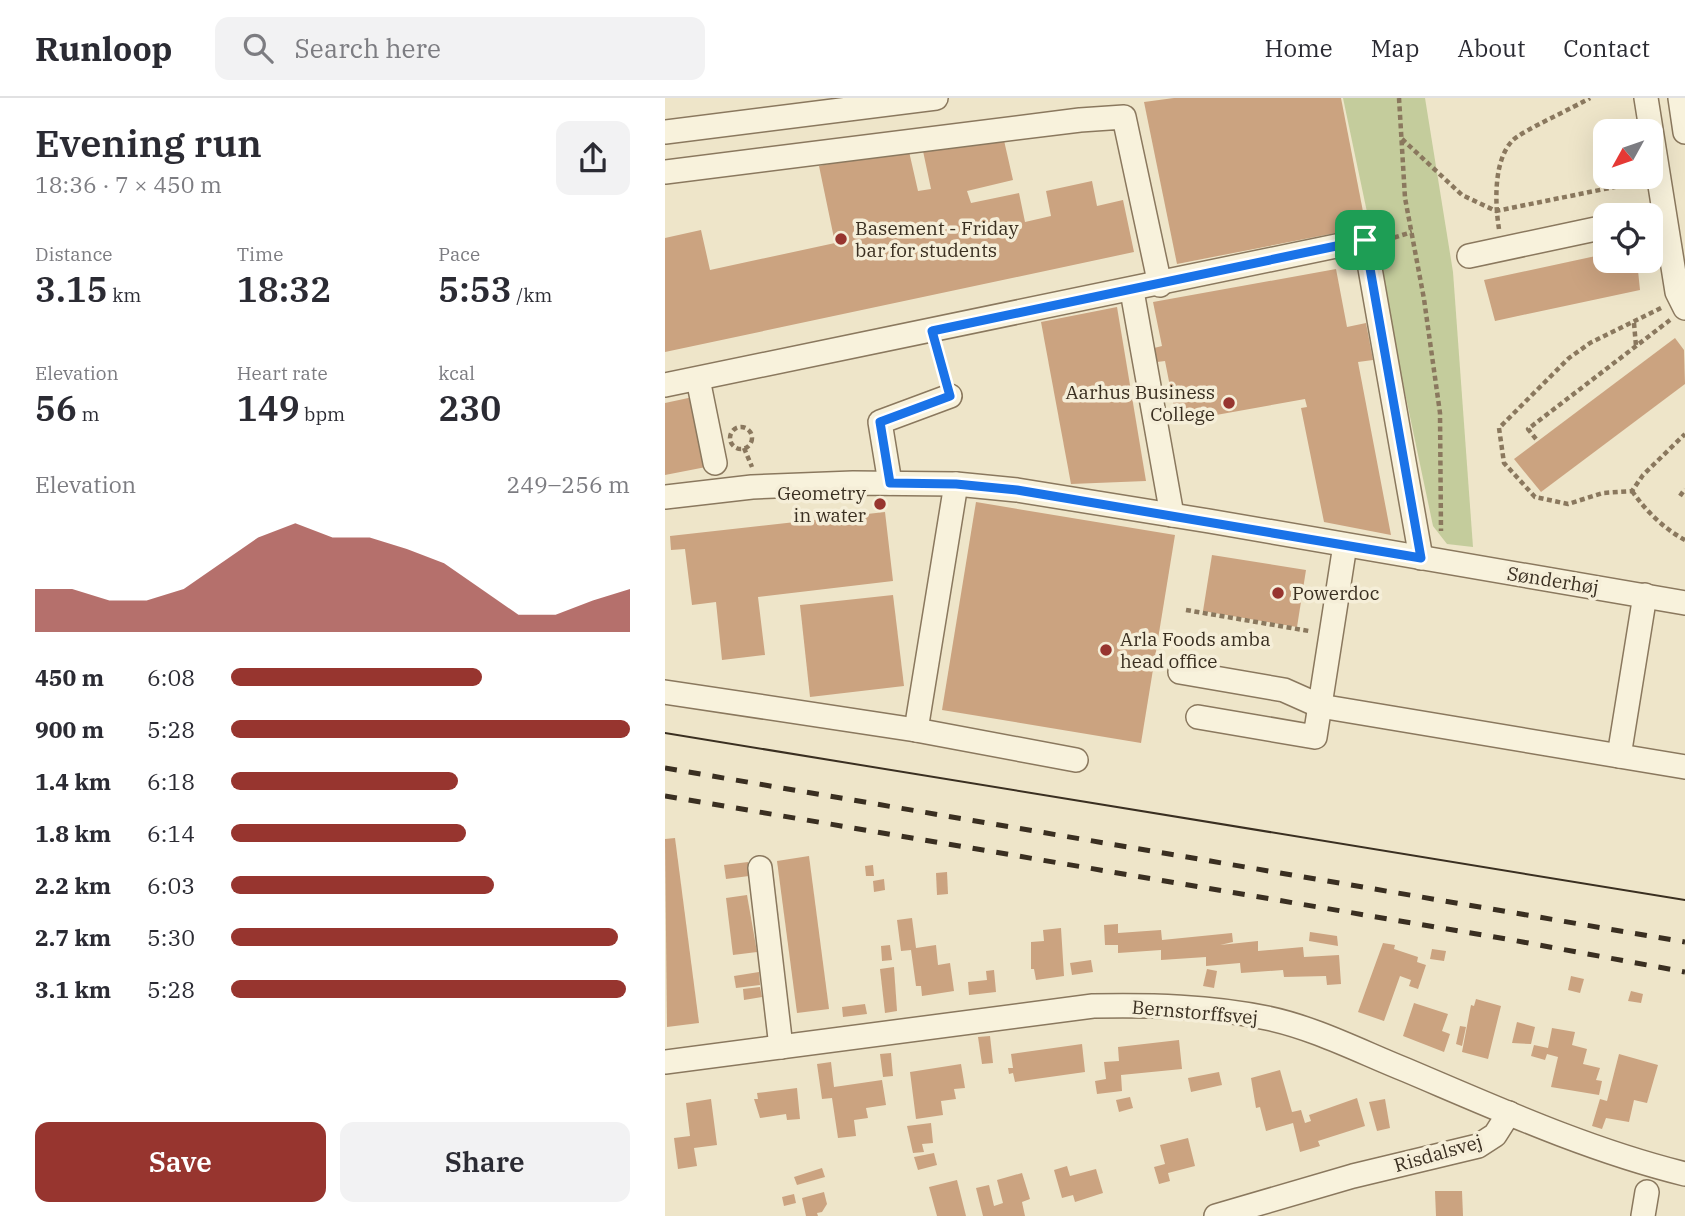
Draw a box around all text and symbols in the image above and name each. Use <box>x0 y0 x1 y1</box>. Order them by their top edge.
search box <box>215 17 705 80</box>
text: Runloop <box>35 27 173 70</box>
icon: search <box>239 29 277 67</box>
text: Search here <box>295 31 441 65</box>
text: Home <box>1265 32 1333 64</box>
text: Map <box>1371 32 1419 64</box>
text: About <box>1457 32 1525 64</box>
text: Contact <box>1563 32 1650 64</box>
text: Evening run <box>35 118 262 167</box>
north arrow <box>1593 119 1663 189</box>
map controls <box>1593 119 1663 273</box>
button: share <box>556 121 630 195</box>
text: 18:36 · 7 × 450 m <box>35 169 222 199</box>
button: locate <box>1593 203 1663 273</box>
pin <box>1335 210 1395 270</box>
place label: Basement - Friday bar for students <box>855 216 1020 262</box>
icon: arrive <box>1346 221 1384 259</box>
marker: Basement - Friday bar for students <box>833 231 849 247</box>
text: Distance <box>35 242 113 266</box>
text: Time <box>237 242 283 266</box>
text: Pace <box>438 242 480 266</box>
text: 3.15 <box>35 266 108 312</box>
text: 18:32 <box>237 266 331 312</box>
text: 5:53 <box>438 266 512 312</box>
text: km <box>108 283 141 307</box>
text: /km <box>512 283 552 307</box>
text: Elevation <box>35 361 119 385</box>
text: Heart rate <box>237 361 328 385</box>
text: kcal <box>438 361 475 385</box>
place label: Aarhus Business College <box>1066 380 1215 426</box>
text: 56 <box>35 385 77 431</box>
text: 149 <box>237 385 300 431</box>
text: 230 <box>438 385 501 431</box>
marker: Aarhus Business College <box>1221 395 1237 411</box>
text: m <box>77 402 100 426</box>
text: bpm <box>300 402 345 426</box>
text: Elevation <box>35 469 136 499</box>
text: 249–256 m <box>506 469 630 499</box>
place label: Geometry in water <box>777 481 867 527</box>
marker: Geometry in water <box>872 496 888 512</box>
street label: Sønderhøj <box>1505 561 1601 599</box>
place label: Powerdoc <box>1292 581 1380 605</box>
marker: Powerdoc <box>1270 585 1286 601</box>
place label: Arla Foods amba head office <box>1120 627 1271 673</box>
marker: Arla Foods amba head office <box>1098 642 1114 658</box>
text: 450 m <box>35 662 104 692</box>
text: 6:08 <box>147 662 195 692</box>
text: 900 m <box>35 714 104 744</box>
text: 5:28 <box>147 714 195 744</box>
text: 1.4 km <box>35 766 111 796</box>
text: 6:18 <box>147 766 195 796</box>
text: 1.8 km <box>35 818 111 848</box>
text: 6:14 <box>147 818 195 848</box>
text: 2.2 km <box>35 870 111 900</box>
text: 6:03 <box>147 870 195 900</box>
text: 2.7 km <box>35 922 111 952</box>
text: 5:30 <box>147 922 195 952</box>
text: 3.1 km <box>35 974 111 1004</box>
text: 5:28 <box>147 974 195 1004</box>
street label: Bernstorffsvej <box>1131 995 1259 1029</box>
button: Save <box>35 1122 326 1202</box>
button: Share <box>340 1122 630 1202</box>
street label: Risdalsvej <box>1391 1129 1485 1177</box>

